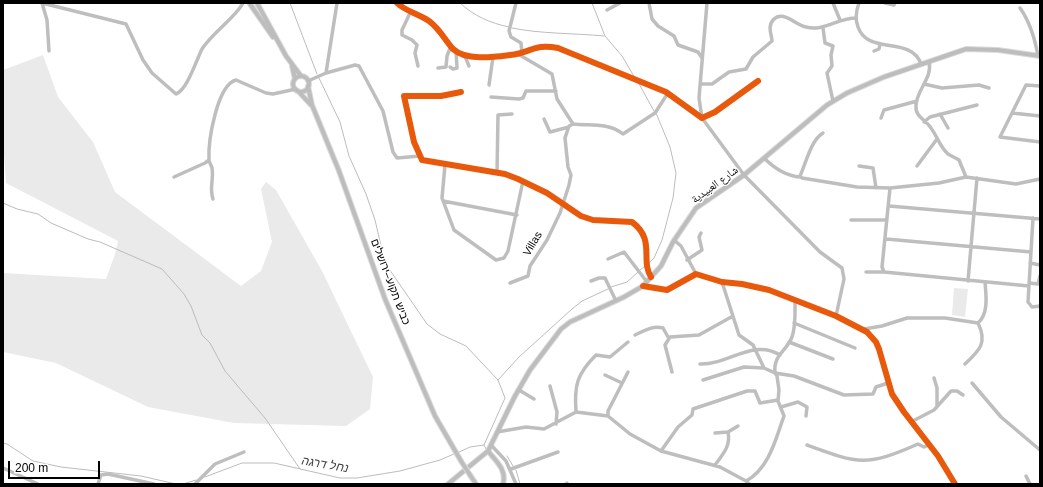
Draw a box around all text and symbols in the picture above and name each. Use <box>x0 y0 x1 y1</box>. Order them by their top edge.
street label: شارع العبيدية <box>689 164 741 206</box>
street label: Villas <box>521 229 545 259</box>
street label: כביש תקוע–ירושלים <box>368 237 412 327</box>
scale bar <box>10 453 102 479</box>
water label: נחל דרגה <box>300 454 350 476</box>
text: 200 m <box>15 461 48 475</box>

